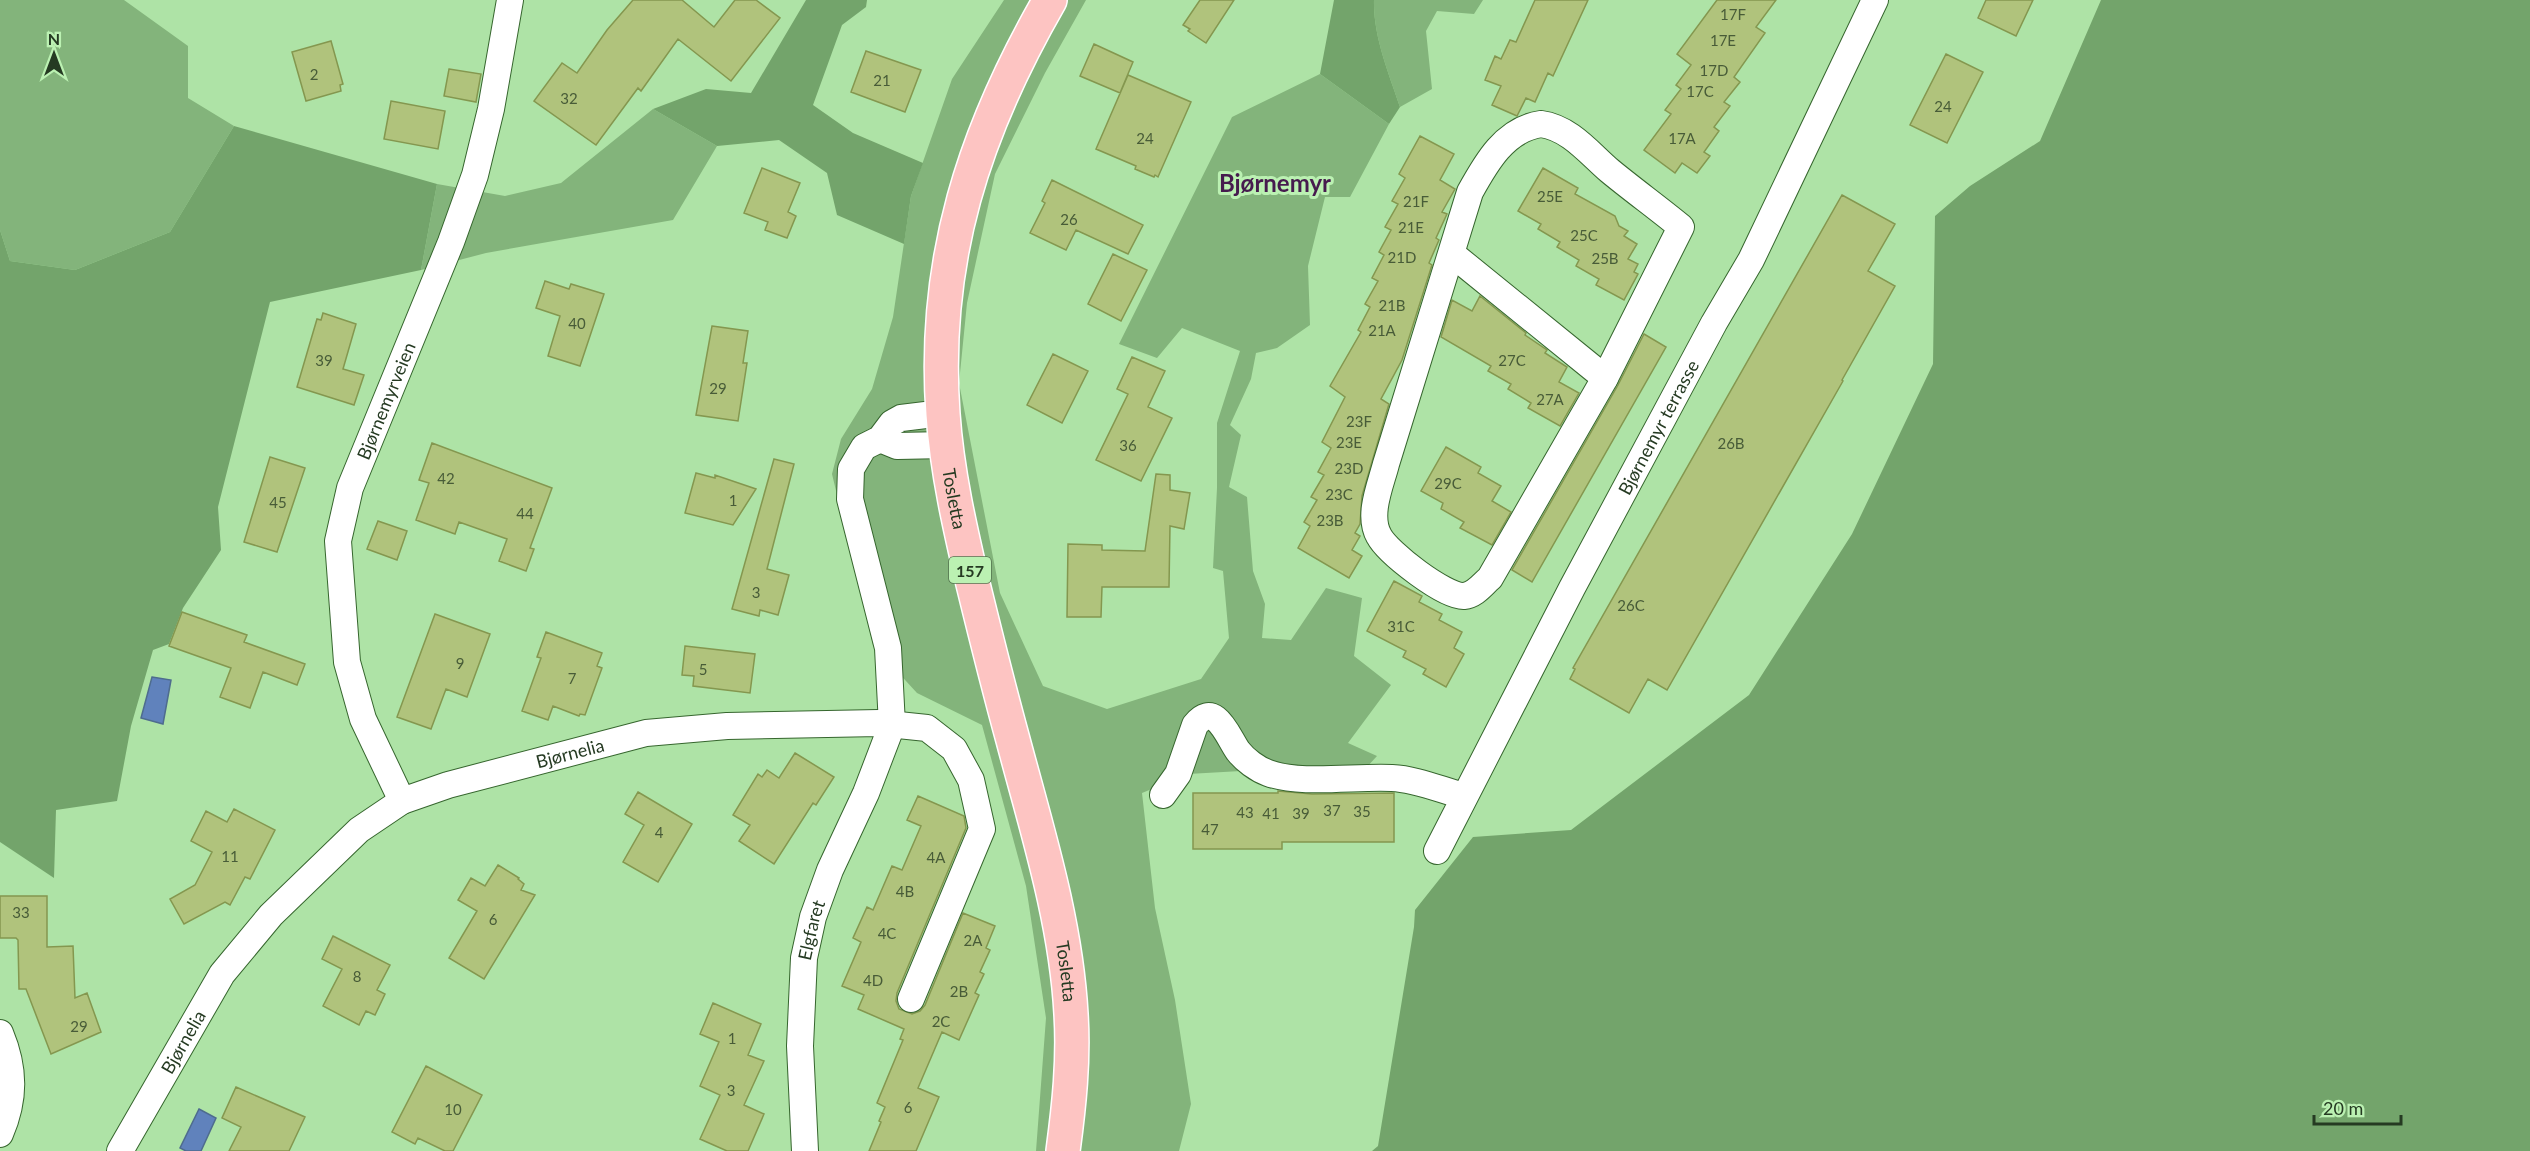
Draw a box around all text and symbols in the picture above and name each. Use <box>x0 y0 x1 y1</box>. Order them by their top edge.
house number: 17F <box>1720 5 1746 23</box>
north arrow <box>24 24 84 84</box>
text: N <box>48 29 60 48</box>
house number: 17E <box>1710 31 1736 49</box>
house number: 17D <box>1700 61 1728 79</box>
house number: 2 <box>310 65 318 83</box>
house number: 21 <box>873 71 891 89</box>
house number: 17C <box>1686 82 1714 100</box>
house number: 32 <box>560 89 578 107</box>
house number: 24 <box>1934 97 1952 115</box>
house number: 24 <box>1136 129 1154 147</box>
house number: 17A <box>1668 129 1697 147</box>
district label: Bjørnemyr <box>1219 168 1331 197</box>
house number: 25E <box>1537 187 1563 205</box>
house number: 21F <box>1403 192 1429 210</box>
house number: 26 <box>1060 210 1078 228</box>
house number: 21E <box>1398 218 1424 236</box>
house number: 25C <box>1570 226 1598 244</box>
house number: 21D <box>1388 248 1416 266</box>
house number: 25B <box>1591 249 1619 267</box>
house number: 21B <box>1378 296 1406 314</box>
house number: 40 <box>568 314 586 332</box>
house number: 21A <box>1368 321 1397 339</box>
street label: Bjørnemyrveien <box>352 339 420 463</box>
house number: 39 <box>315 351 333 369</box>
house number: 27C <box>1498 351 1526 369</box>
street label: Bjørnemyr terrasse <box>1613 356 1703 498</box>
house number: 29 <box>709 379 727 397</box>
house number: 27A <box>1536 390 1565 408</box>
house number: 23F <box>1346 412 1372 430</box>
house number: 23E <box>1336 433 1362 451</box>
house number: 26B <box>1717 434 1745 452</box>
house number: 36 <box>1119 436 1137 454</box>
house number: 23D <box>1335 459 1363 477</box>
street label: Tosletta <box>938 467 971 531</box>
house number: 42 <box>437 469 455 487</box>
house number: 29C <box>1434 474 1462 492</box>
house number: 23C <box>1325 485 1353 503</box>
house number: 1 <box>729 491 737 509</box>
house number: 45 <box>269 493 287 511</box>
house number: 44 <box>516 504 534 522</box>
house number: 23B <box>1316 511 1344 529</box>
road number: 157 <box>949 557 991 583</box>
house number: 3 <box>752 583 760 601</box>
house number: 26C <box>1617 596 1645 614</box>
house number: 31C <box>1387 617 1415 635</box>
house number: 9 <box>456 654 464 672</box>
house number: 5 <box>699 660 707 678</box>
house number: 7 <box>568 669 577 687</box>
street label: Bjørnelia <box>533 733 606 772</box>
house number: 37 <box>1323 801 1341 819</box>
house number: 35 <box>1353 802 1371 820</box>
house number: 43 <box>1236 803 1254 821</box>
house number: 41 <box>1262 804 1280 822</box>
house number: 39 <box>1292 804 1310 822</box>
house number: 47 <box>1201 820 1219 838</box>
house number: 4 <box>655 823 664 841</box>
house number: 11 <box>221 847 239 865</box>
house number: 4A <box>927 848 946 866</box>
house number: 4B <box>896 882 914 900</box>
street label: Elgfaret <box>793 896 829 962</box>
house number: 33 <box>12 903 30 921</box>
house number: 6 <box>489 910 498 928</box>
house number: 4C <box>878 924 896 942</box>
house number: 2A <box>964 931 983 949</box>
street label: Tosletta <box>1052 939 1081 1003</box>
house number: 8 <box>353 967 361 985</box>
house number: 4D <box>863 971 883 989</box>
house number: 2B <box>950 982 968 1000</box>
street label: Bjørnelia <box>156 1006 210 1077</box>
house number: 2C <box>932 1012 950 1030</box>
house number: 29 <box>70 1017 88 1035</box>
house number: 1 <box>728 1029 736 1047</box>
house number: 3 <box>727 1081 735 1099</box>
scale bar <box>2314 1088 2401 1126</box>
text: 20 m <box>2323 1097 2363 1119</box>
house number: 6 <box>904 1098 913 1116</box>
house number: 10 <box>444 1100 462 1118</box>

